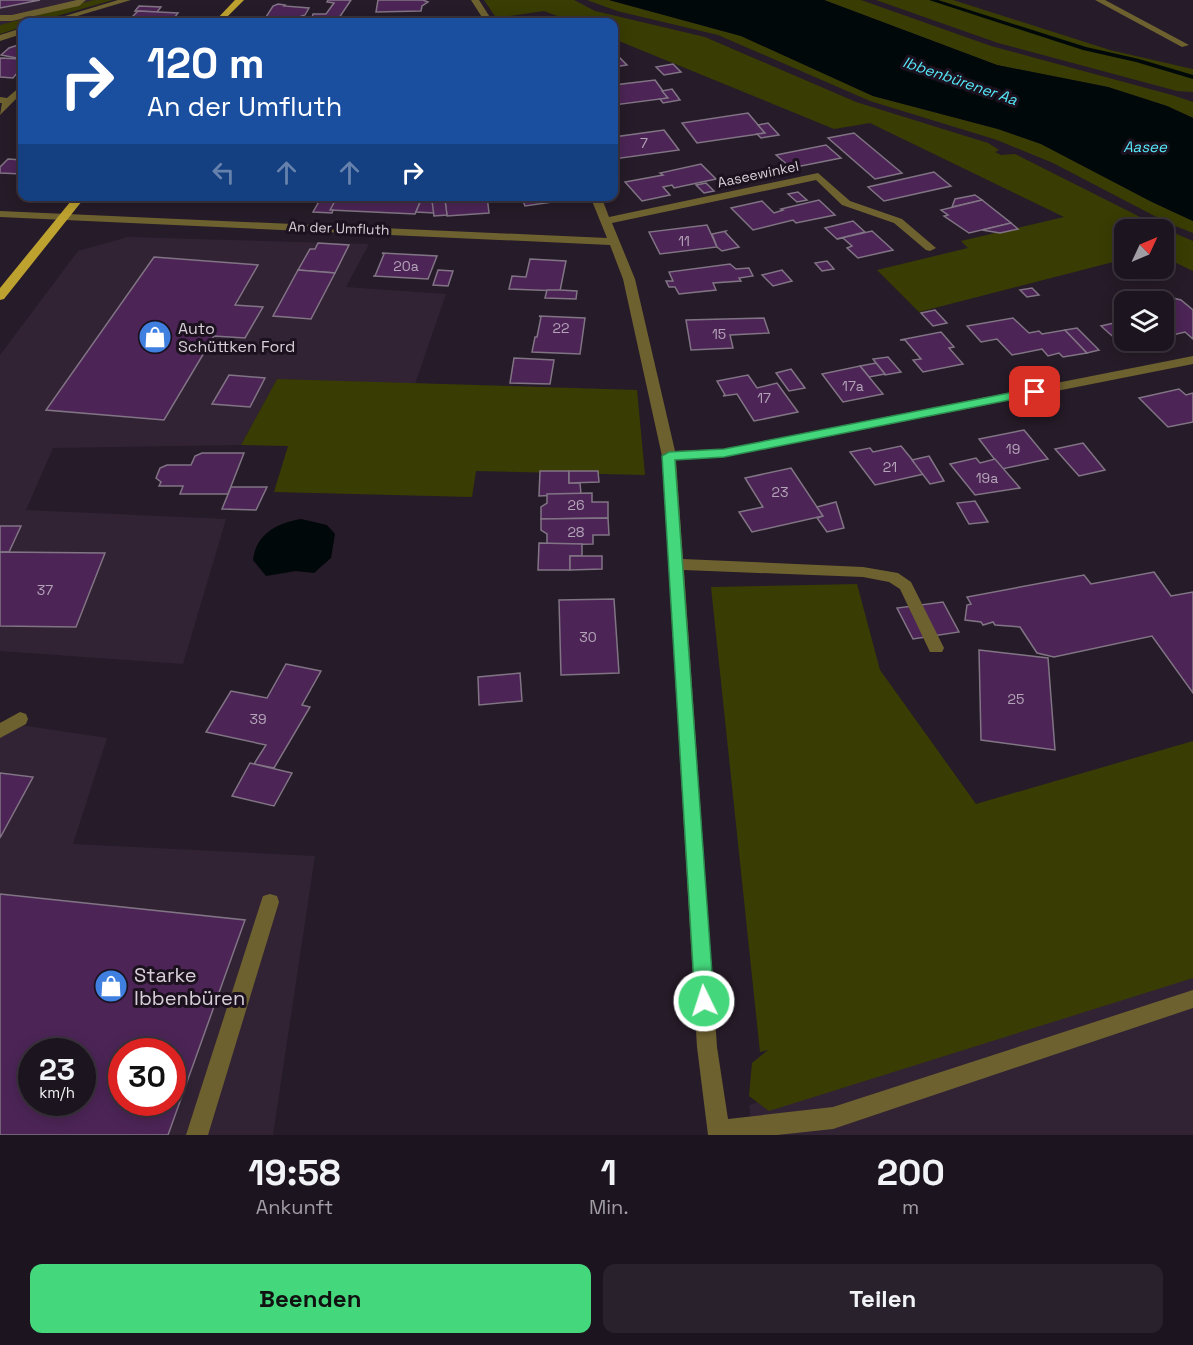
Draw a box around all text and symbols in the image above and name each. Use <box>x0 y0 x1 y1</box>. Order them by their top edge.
text: 120 m <box>147 37 265 90</box>
icon: right <box>48 42 126 120</box>
water label: Ibbenbürener Aa <box>901 52 1020 109</box>
text: An der Umfluth <box>147 89 342 124</box>
house number: 7 <box>640 134 648 152</box>
water label: Aasee <box>1123 137 1168 156</box>
icon: left <box>207 156 240 189</box>
icon: ahead <box>270 156 303 189</box>
icon: ahead <box>333 156 366 189</box>
icon: right <box>396 156 429 189</box>
street label: Aaseewinkel <box>716 157 800 191</box>
street label: An der Umfluth <box>288 217 390 239</box>
north arrow <box>1114 219 1174 279</box>
map controls <box>1114 219 1174 351</box>
house number: 11 <box>678 232 690 250</box>
house number: 20a <box>393 257 419 275</box>
button: layers <box>1114 291 1174 351</box>
place label: Auto Schüttken Ford <box>178 318 295 357</box>
shop icon: Auto Schüttken Ford <box>137 319 173 355</box>
house number: 22 <box>553 319 569 337</box>
house number: 15 <box>712 325 726 343</box>
pin <box>1009 366 1060 417</box>
icon: arrive <box>1018 375 1051 408</box>
house number: 17a <box>842 377 864 395</box>
house number: 17 <box>757 389 771 407</box>
house number: 19 <box>1006 440 1020 458</box>
house number: 21 <box>883 458 897 476</box>
house number: 19a <box>976 469 998 487</box>
house number: 23 <box>772 483 788 501</box>
house number: 26 <box>567 496 585 514</box>
house number: 28 <box>567 523 585 541</box>
house number: 37 <box>37 581 53 599</box>
house number: 30 <box>579 628 597 646</box>
house number: 25 <box>1008 690 1024 708</box>
house number: 39 <box>249 710 267 728</box>
place label: Starke Ibbenbüren <box>134 962 245 1011</box>
shop icon: Starke Ibbenbüren <box>93 968 129 1004</box>
position arrow <box>672 969 736 1033</box>
speed limit sign: 30 <box>108 1038 186 1116</box>
text: 23 <box>39 1050 75 1089</box>
text: km/h <box>39 1083 75 1102</box>
text: 19:58 <box>248 1150 341 1196</box>
text: 1 <box>601 1150 617 1196</box>
text: 200 <box>877 1150 945 1196</box>
text: Ankunft <box>256 1194 333 1220</box>
text: Min. <box>589 1194 628 1220</box>
text: m <box>902 1194 919 1220</box>
button: Beenden <box>30 1264 591 1333</box>
button: Teilen <box>603 1264 1163 1333</box>

